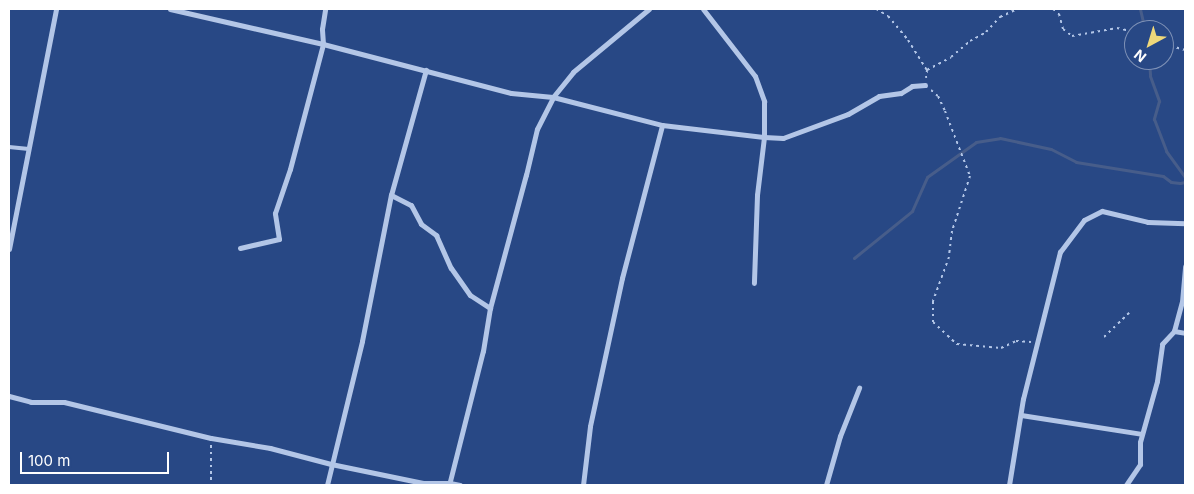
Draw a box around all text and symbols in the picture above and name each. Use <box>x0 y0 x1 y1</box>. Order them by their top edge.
north arrow <box>1124 20 1174 70</box>
text: N <box>1130 46 1149 66</box>
scale bar <box>22 442 171 474</box>
text: 100 m <box>28 451 70 470</box>

